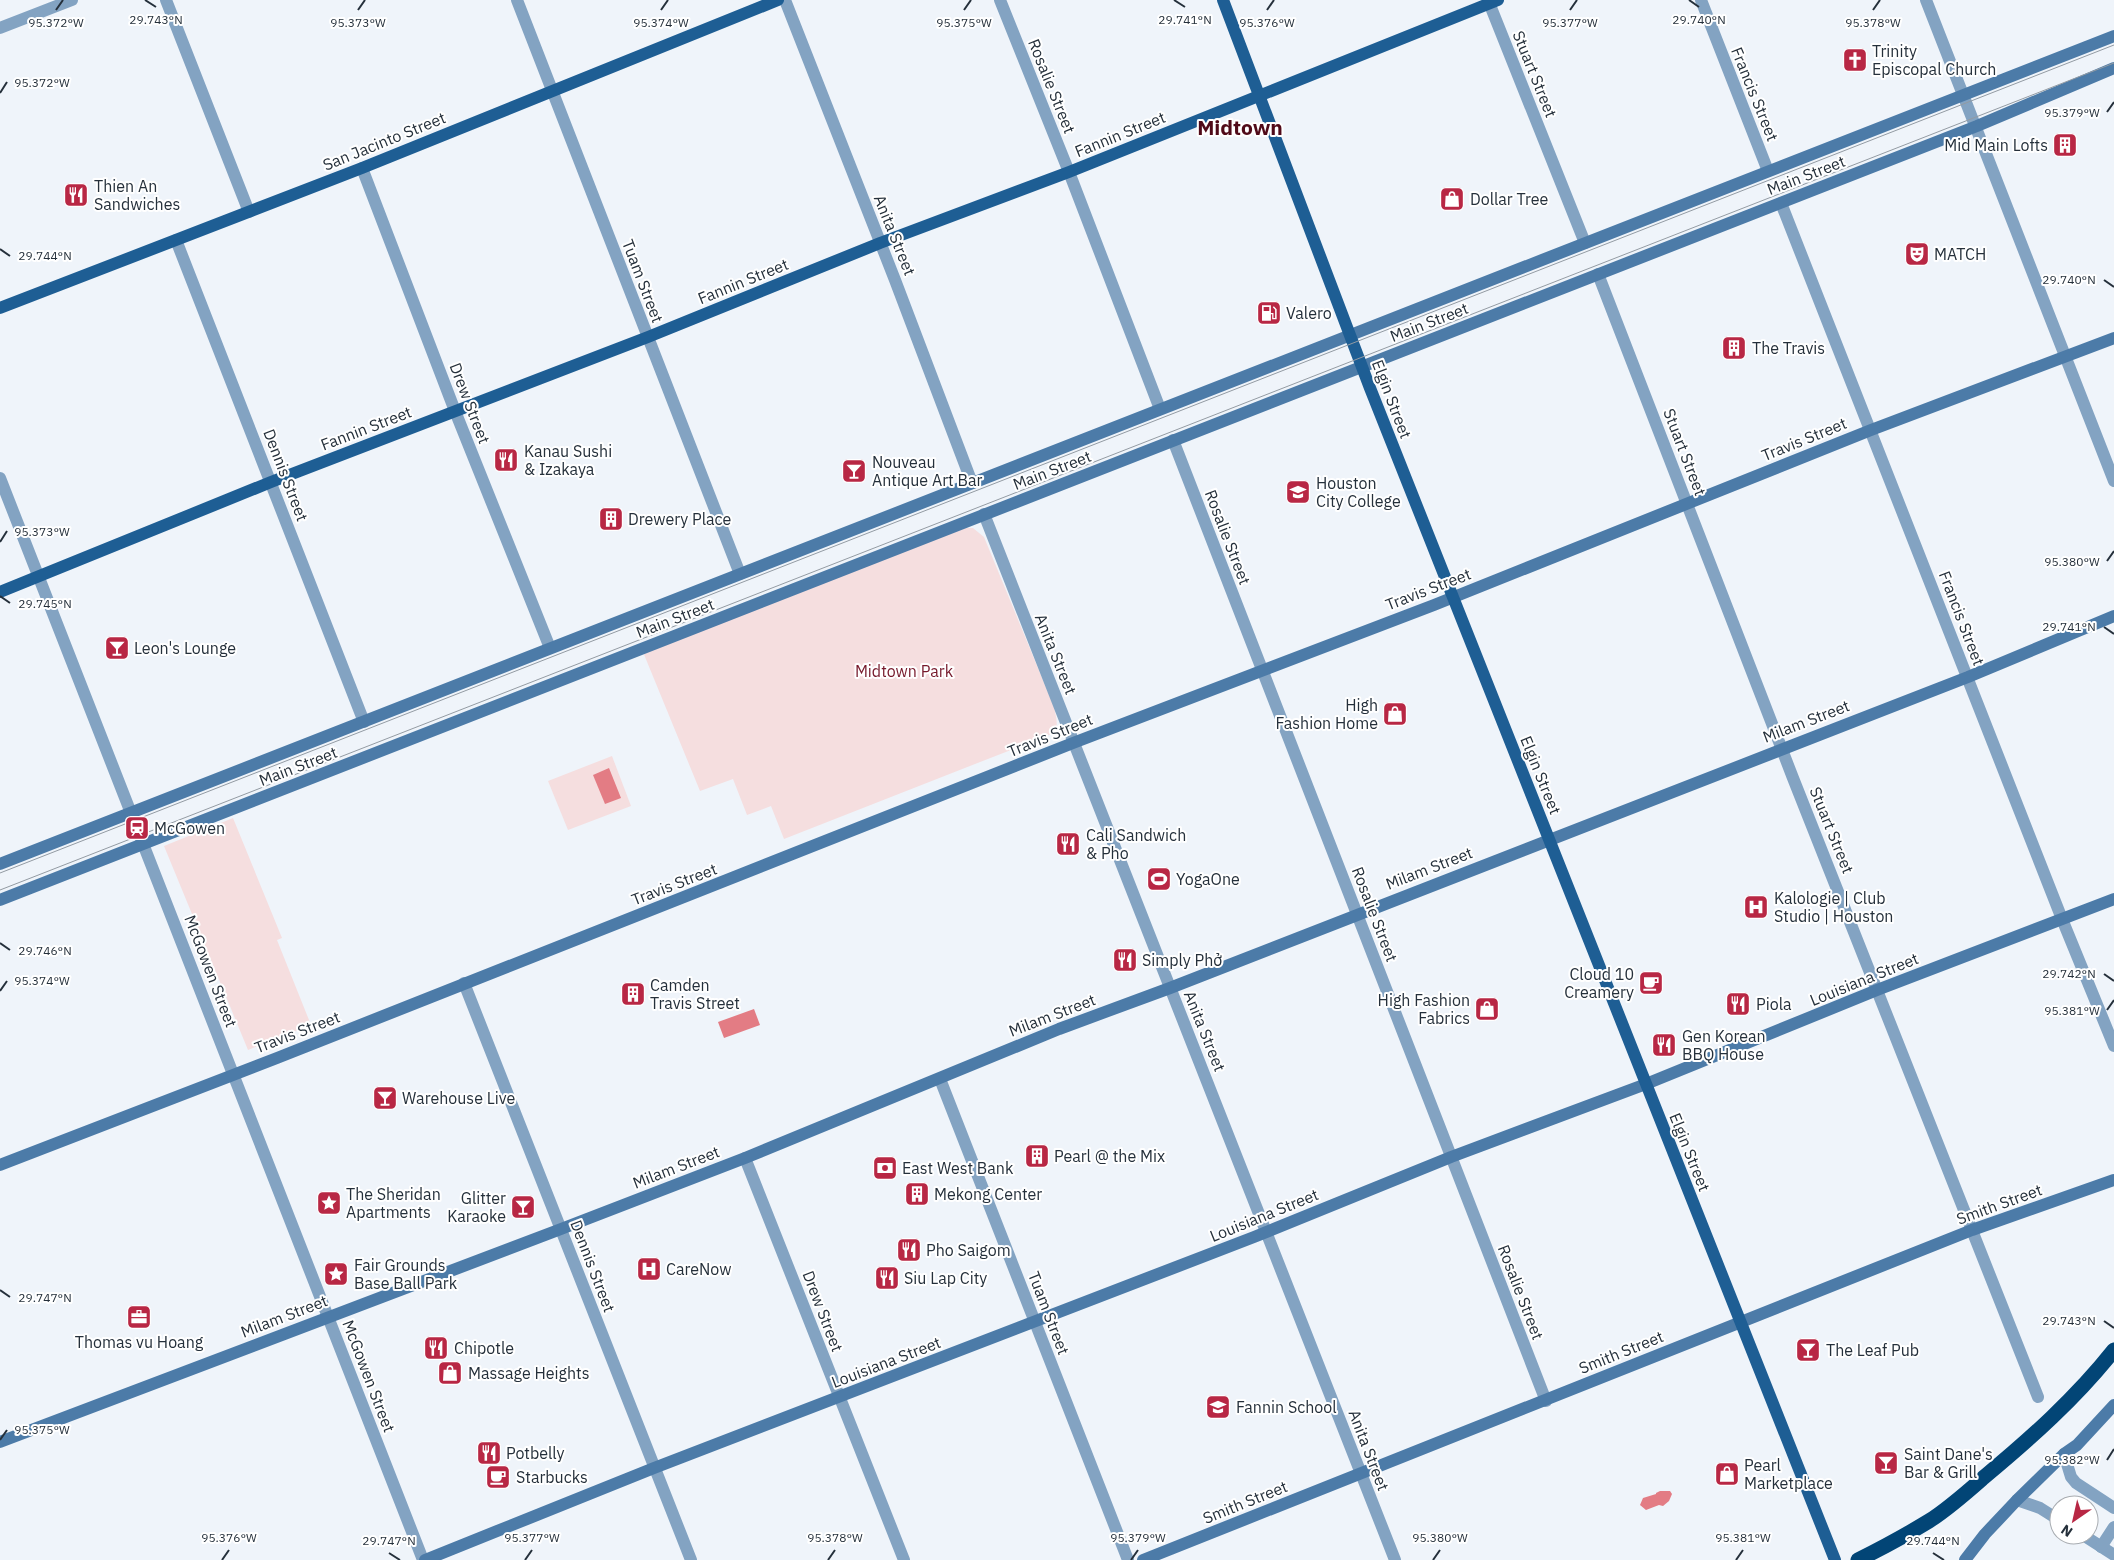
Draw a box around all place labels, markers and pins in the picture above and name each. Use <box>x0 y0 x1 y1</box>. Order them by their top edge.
place label: Trinity Episcopal Church <box>1872 41 1996 79</box>
church icon: Trinity Episcopal Church <box>1842 47 1868 73</box>
building icon: Mid Main Lofts <box>2052 132 2078 158</box>
place label: Mid Main Lofts <box>1944 135 2048 155</box>
place label: Thien An Sandwiches <box>94 176 180 214</box>
restaurant icon: Thien An Sandwiches <box>63 182 89 208</box>
shop icon: Dollar Tree <box>1439 186 1465 212</box>
place label: Dollar Tree <box>1470 189 1549 209</box>
theatre icon: MATCH <box>1904 241 1930 267</box>
place label: MATCH <box>1934 244 1986 264</box>
fuel station icon: Valero <box>1256 300 1282 326</box>
place label: Valero <box>1286 303 1332 323</box>
building icon: The Travis <box>1721 335 1747 361</box>
place label: The Travis <box>1752 338 1825 358</box>
place label: Kanau Sushi & Izakaya <box>524 441 612 479</box>
restaurant icon: Kanau Sushi & Izakaya <box>493 447 519 473</box>
place label: Nouveau Antique Art Bar <box>872 452 982 490</box>
bar icon: Nouveau Antique Art Bar <box>841 458 867 484</box>
place label: Houston City College <box>1316 473 1401 511</box>
school or university icon: Houston City College <box>1285 479 1311 505</box>
building icon: Drewery Place <box>598 506 624 532</box>
place label: Drewery Place <box>628 509 732 529</box>
bar icon: Leon's Lounge <box>104 635 130 661</box>
place label: Leon's Lounge <box>134 638 236 658</box>
place label: High Fashion Home <box>1275 695 1378 733</box>
shop icon: High Fashion Home <box>1382 701 1408 727</box>
station icon: McGowen <box>124 815 150 841</box>
place label: McGowen <box>154 818 225 838</box>
place label: Cali Sandwich & Pho <box>1086 825 1186 863</box>
restaurant icon: Cali Sandwich & Pho <box>1055 831 1081 857</box>
sports icon: YogaOne <box>1146 866 1172 892</box>
place label: YogaOne <box>1176 869 1240 889</box>
place label: Kalologie | Club Studio | Houston <box>1774 888 1893 926</box>
hospital icon: Kalologie | Club Studio | Houston <box>1743 894 1769 920</box>
restaurant icon: Simply Phở <box>1112 947 1138 973</box>
place label: Simply Phở <box>1142 950 1222 970</box>
place label: Cloud 10 Creamery <box>1564 964 1634 1002</box>
cafe icon: Cloud 10 Creamery <box>1638 970 1664 996</box>
place label: Camden Travis Street <box>650 975 740 1013</box>
building icon: Camden Travis Street <box>620 981 646 1007</box>
place label: High Fashion Fabrics <box>1378 990 1470 1028</box>
restaurant icon: Piola <box>1725 991 1751 1017</box>
place label: Piola <box>1756 994 1792 1014</box>
shop icon: High Fashion Fabrics <box>1474 996 1500 1022</box>
place label: Gen Korean BBQ House <box>1682 1026 1766 1064</box>
restaurant icon: Gen Korean BBQ House <box>1651 1032 1677 1058</box>
bar icon: Warehouse Live <box>372 1085 398 1111</box>
place label: Warehouse Live <box>402 1088 515 1108</box>
building icon: Pearl @ the Mix <box>1024 1143 1050 1169</box>
place label: Pearl @ the Mix <box>1054 1146 1165 1166</box>
bank icon: East West Bank <box>872 1155 898 1181</box>
place label: East West Bank <box>902 1158 1014 1178</box>
building icon: Mekong Center <box>904 1181 930 1207</box>
place label: The Sheridan Apartments <box>346 1184 441 1222</box>
place label: Mekong Center <box>934 1184 1042 1204</box>
place label: Glitter Karaoke <box>447 1188 506 1226</box>
place icon: The Sheridan Apartments <box>316 1190 342 1216</box>
bar icon: Glitter Karaoke <box>510 1194 536 1220</box>
restaurant icon: Pho Saigom <box>896 1237 922 1263</box>
place label: Pho Saigom <box>926 1240 1011 1260</box>
place label: Fair Grounds Base Ball Park <box>354 1255 458 1293</box>
hospital icon: CareNow <box>636 1256 662 1282</box>
place label: CareNow <box>666 1259 732 1279</box>
place icon: Fair Grounds Base Ball Park <box>323 1261 349 1287</box>
restaurant icon: Siu Lap City <box>874 1265 900 1291</box>
place label: Siu Lap City <box>904 1268 987 1288</box>
office icon: Thomas vu Hoang <box>126 1304 152 1330</box>
place label: Thomas vu Hoang <box>75 1332 204 1352</box>
restaurant icon: Chipotle <box>423 1335 449 1361</box>
bar icon: The Leaf Pub <box>1795 1337 1821 1363</box>
place label: Chipotle <box>454 1338 514 1358</box>
place label: The Leaf Pub <box>1826 1340 1919 1360</box>
shop icon: Massage Heights <box>437 1360 463 1386</box>
place label: Massage Heights <box>468 1363 590 1383</box>
school or university icon: Fannin School <box>1205 1394 1231 1420</box>
place label: Fannin School <box>1236 1397 1337 1417</box>
restaurant icon: Potbelly <box>476 1440 502 1466</box>
place label: Potbelly <box>506 1443 564 1463</box>
place label: Saint Dane's Bar & Grill <box>1904 1444 1993 1482</box>
bar icon: Saint Dane's Bar & Grill <box>1873 1450 1899 1476</box>
place label: Pearl Marketplace <box>1744 1455 1833 1493</box>
shop icon: Pearl Marketplace <box>1714 1461 1740 1487</box>
cafe icon: Starbucks <box>485 1464 511 1490</box>
place label: Starbucks <box>516 1467 588 1487</box>

